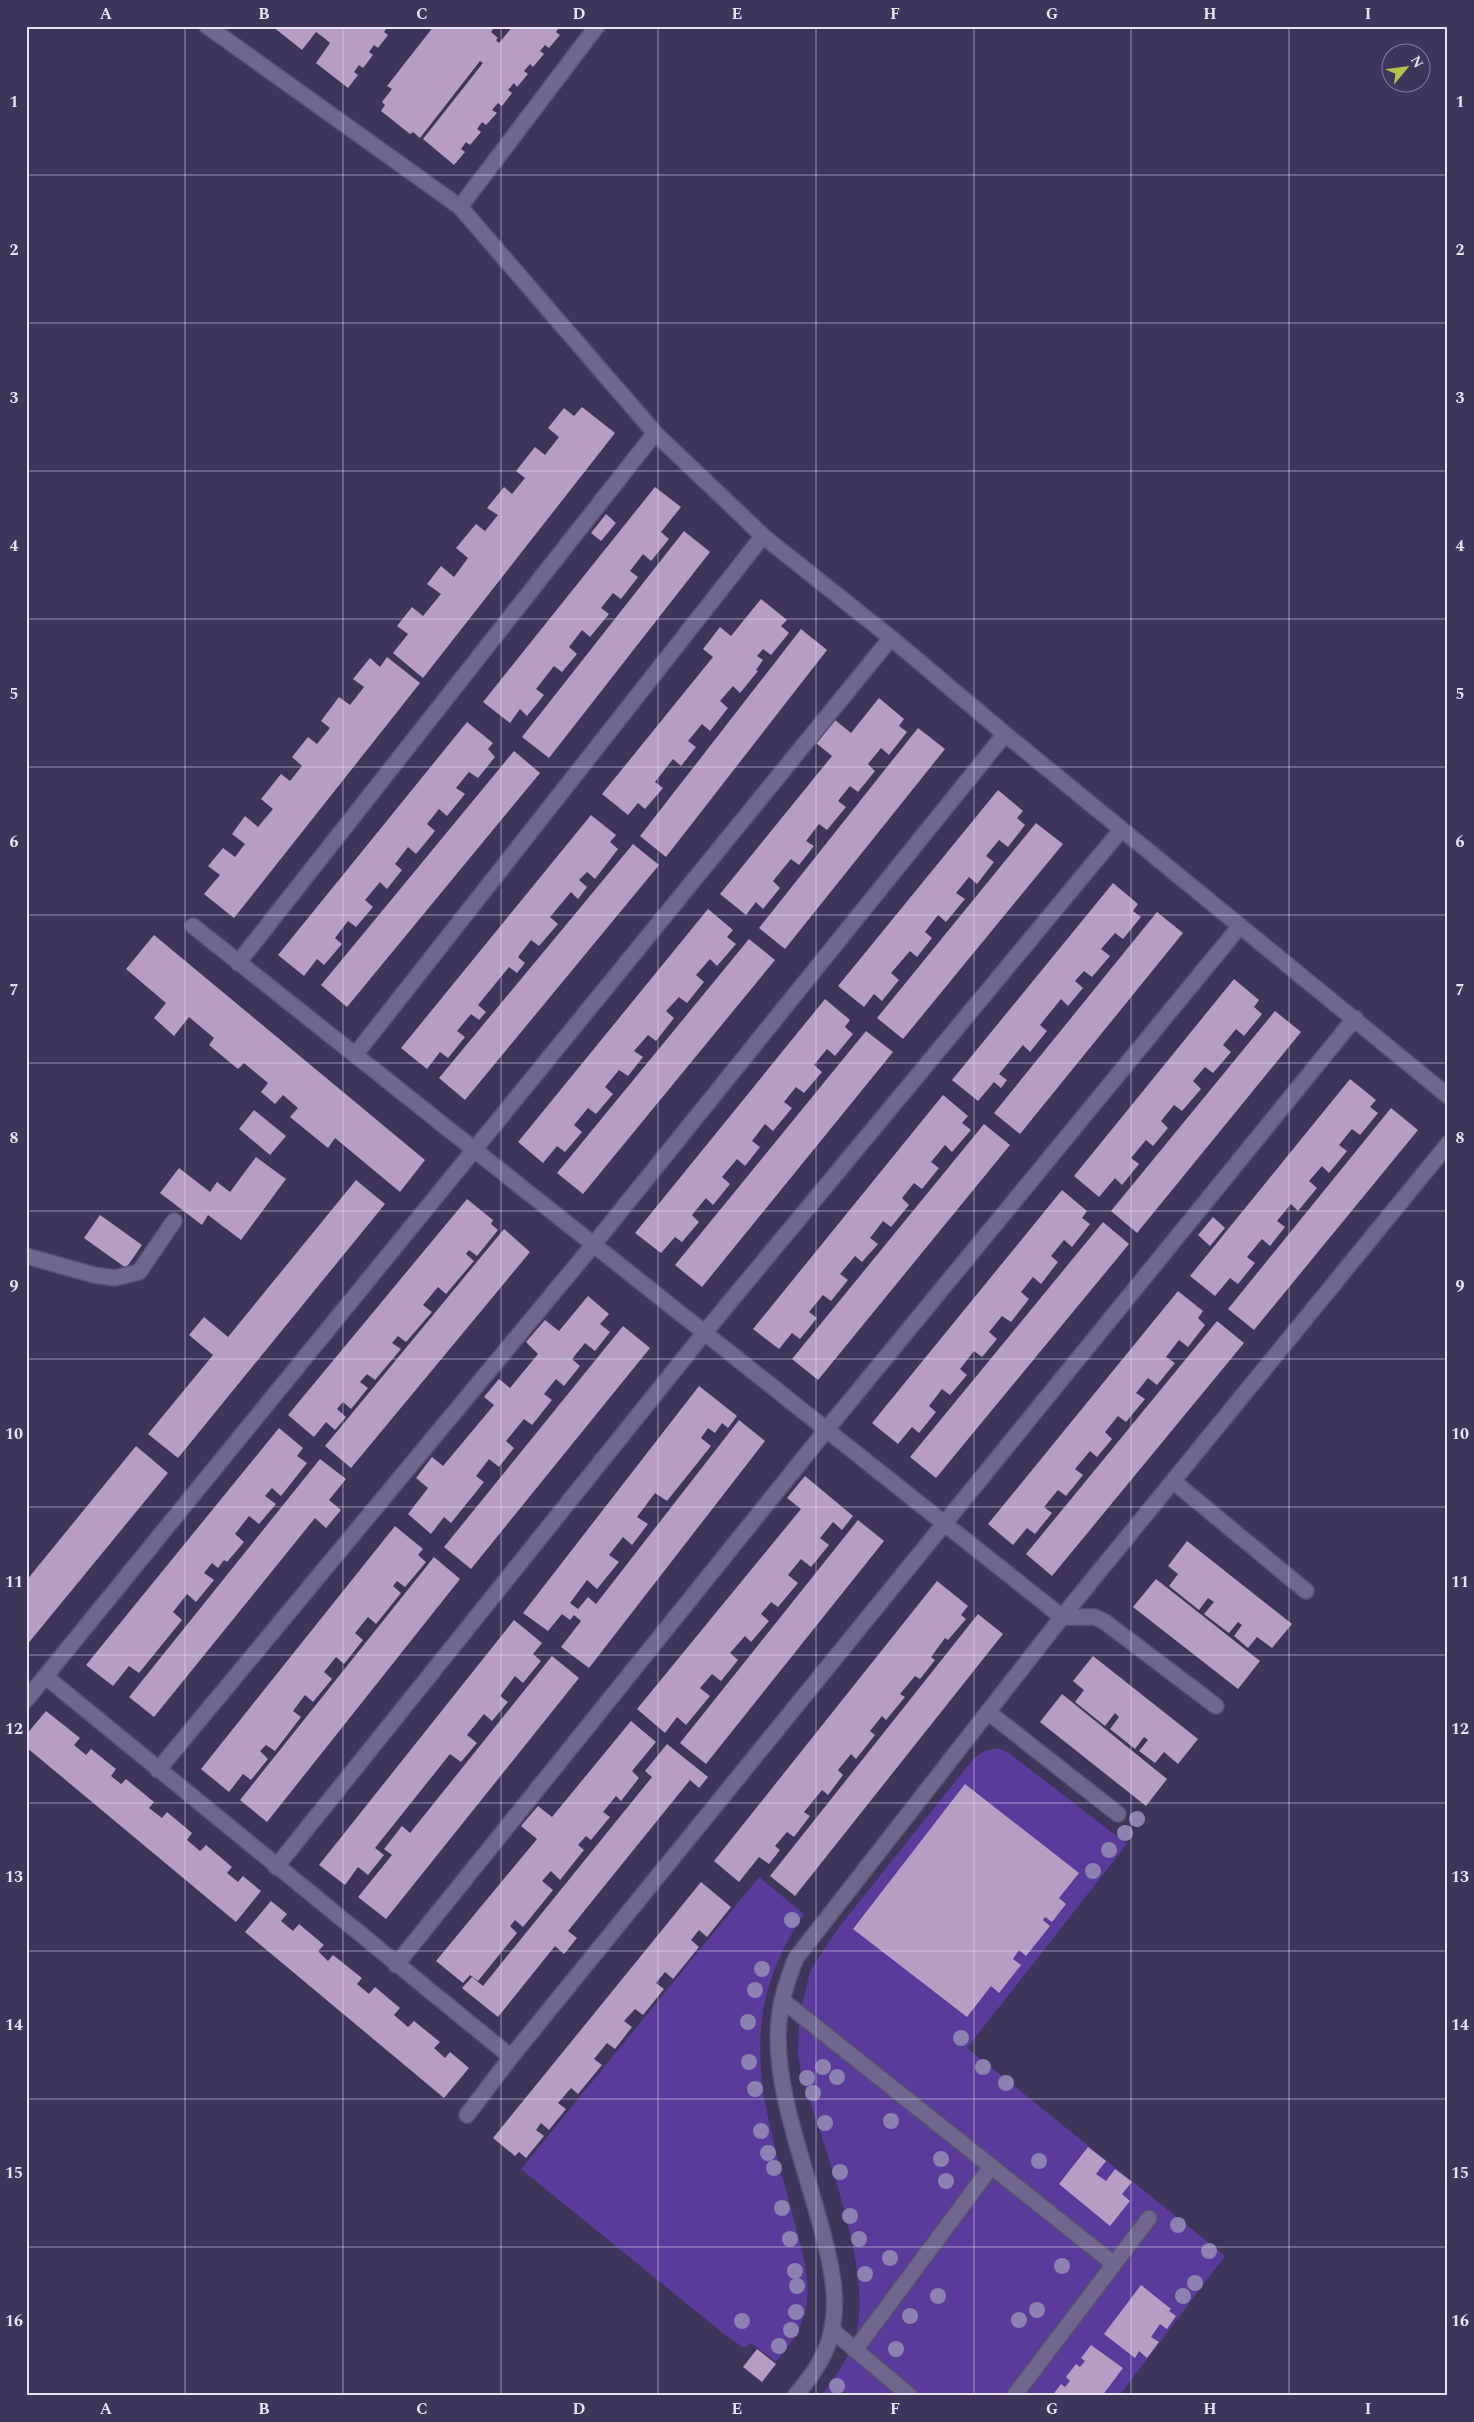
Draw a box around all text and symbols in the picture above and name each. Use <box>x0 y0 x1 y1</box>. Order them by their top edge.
text: A <box>100 2 113 26</box>
text: B <box>258 2 270 26</box>
text: C <box>416 2 428 26</box>
text: D <box>573 2 586 26</box>
text: E <box>732 2 742 26</box>
text: F <box>890 2 900 26</box>
text: G <box>1046 2 1058 26</box>
text: H <box>1203 2 1217 26</box>
text: I <box>1365 2 1371 26</box>
north arrow <box>1382 42 1432 92</box>
text: N <box>1405 52 1429 72</box>
text: 1 <box>10 90 18 114</box>
text: 1 <box>1456 90 1464 114</box>
text: 2 <box>10 238 19 262</box>
text: 2 <box>1456 238 1465 262</box>
text: 3 <box>10 386 19 410</box>
text: 3 <box>1456 386 1465 410</box>
text: 4 <box>10 534 19 558</box>
text: 4 <box>1456 534 1465 558</box>
text: 5 <box>10 682 18 706</box>
text: 5 <box>1456 682 1464 706</box>
text: 6 <box>10 830 19 854</box>
text: 6 <box>1456 830 1465 854</box>
text: 7 <box>10 978 19 1002</box>
text: 7 <box>1456 978 1465 1002</box>
text: 8 <box>10 1126 19 1150</box>
text: 8 <box>1456 1126 1465 1150</box>
text: 9 <box>10 1274 19 1298</box>
text: 9 <box>1456 1274 1465 1298</box>
text: 10 <box>5 1422 23 1446</box>
text: 10 <box>1451 1422 1469 1446</box>
text: 11 <box>5 1570 23 1594</box>
text: 11 <box>1451 1570 1469 1594</box>
text: 12 <box>5 1717 23 1741</box>
text: 12 <box>1451 1717 1469 1741</box>
text: 13 <box>5 1865 23 1889</box>
text: 13 <box>1451 1865 1469 1889</box>
text: 14 <box>5 2013 23 2037</box>
text: 14 <box>1451 2013 1469 2037</box>
text: 15 <box>5 2161 23 2185</box>
text: 15 <box>1451 2161 1469 2185</box>
text: 16 <box>5 2309 23 2333</box>
text: 16 <box>1451 2309 1469 2333</box>
text: A <box>100 2397 113 2421</box>
text: B <box>258 2397 270 2421</box>
text: C <box>416 2397 428 2421</box>
text: D <box>573 2397 586 2421</box>
text: E <box>732 2397 742 2421</box>
text: F <box>890 2397 900 2421</box>
text: G <box>1046 2397 1058 2421</box>
text: H <box>1203 2397 1217 2421</box>
text: I <box>1365 2397 1371 2421</box>

